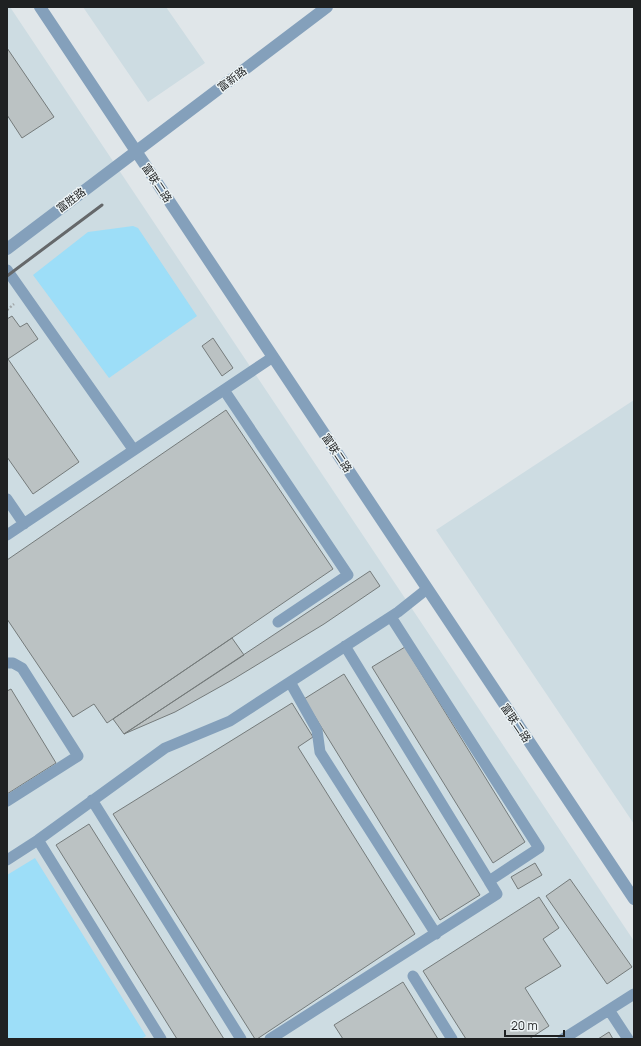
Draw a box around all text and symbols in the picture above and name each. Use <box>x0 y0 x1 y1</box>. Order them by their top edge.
street label: 富新路 <box>214 63 249 95</box>
street label: 富联二路 <box>139 160 176 205</box>
street label: 富胜路 <box>53 184 88 216</box>
street label: 富联二路 <box>319 430 356 475</box>
street label: 富联二路 <box>498 700 535 745</box>
scale bar <box>505 1012 564 1038</box>
text: 20 m <box>511 1017 538 1034</box>

